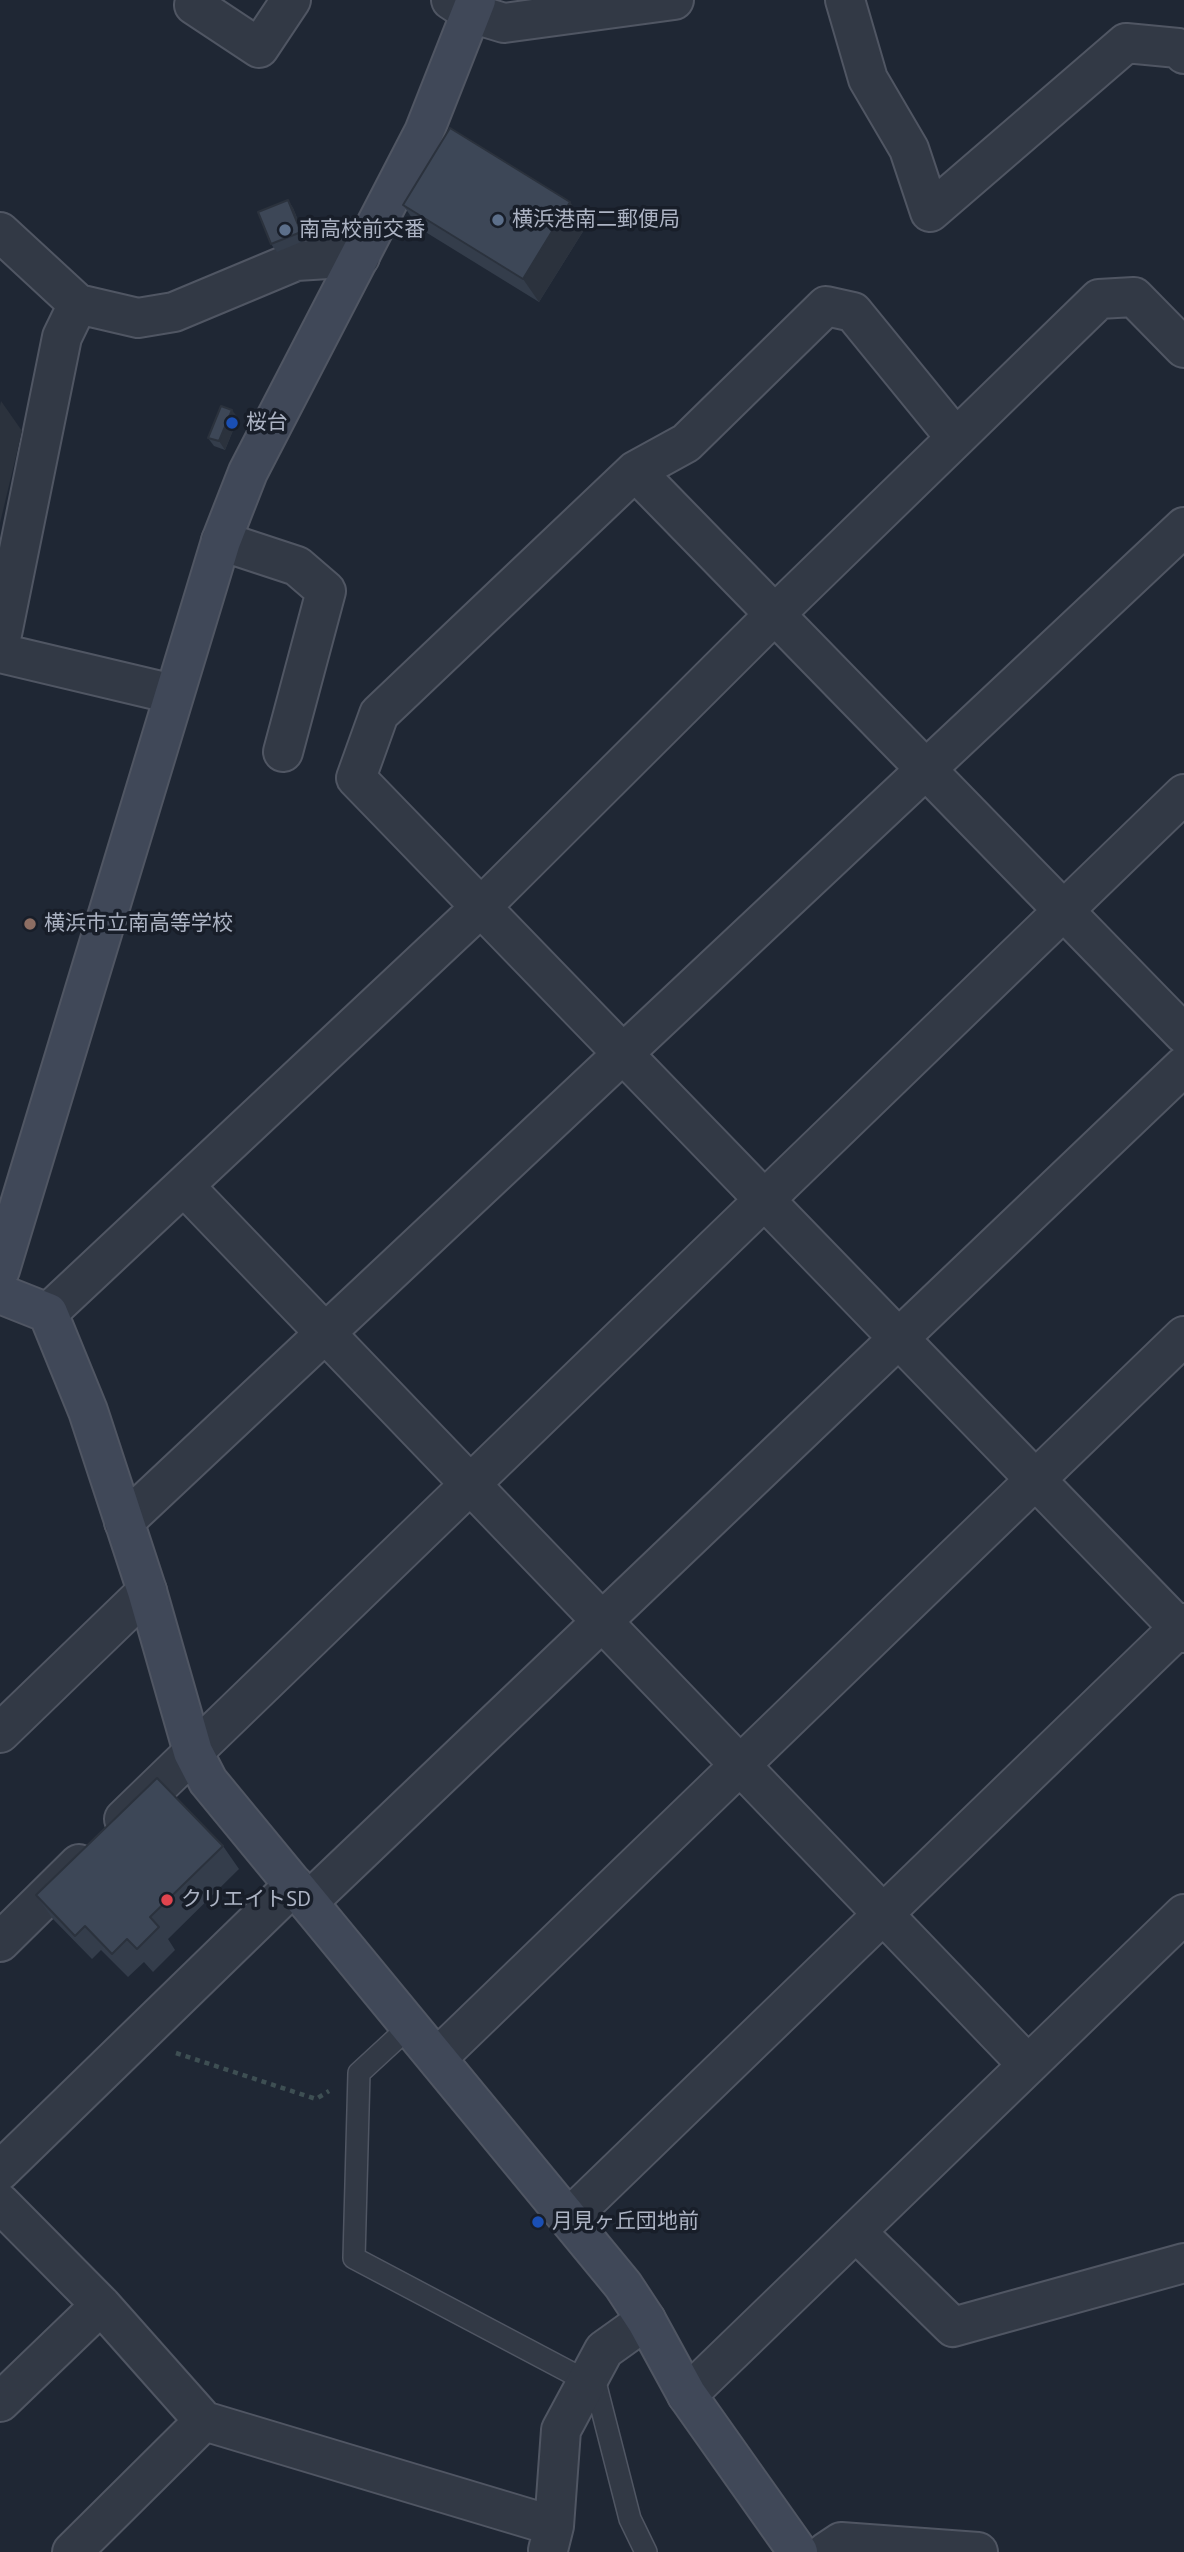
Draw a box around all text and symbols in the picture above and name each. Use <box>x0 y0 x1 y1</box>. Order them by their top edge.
place label: 横浜港南二郵便局 <box>512 207 680 233</box>
marker: 横浜港南二郵便局 <box>490 212 506 228</box>
place label: 南高校前交番 <box>299 217 425 243</box>
marker: 南高校前交番 <box>277 222 293 238</box>
place label: 桜台 <box>246 410 288 436</box>
marker: 桜台 <box>224 415 240 431</box>
place label: 横浜市立南高等学校 <box>44 911 233 937</box>
marker: 横浜市立南高等学校 <box>22 916 38 932</box>
place label: クリエイトSD <box>181 1887 311 1913</box>
marker: クリエイトSD <box>159 1892 175 1908</box>
place label: 月見ヶ丘団地前 <box>552 2209 699 2235</box>
marker: 月見ヶ丘団地前 <box>530 2214 546 2230</box>

